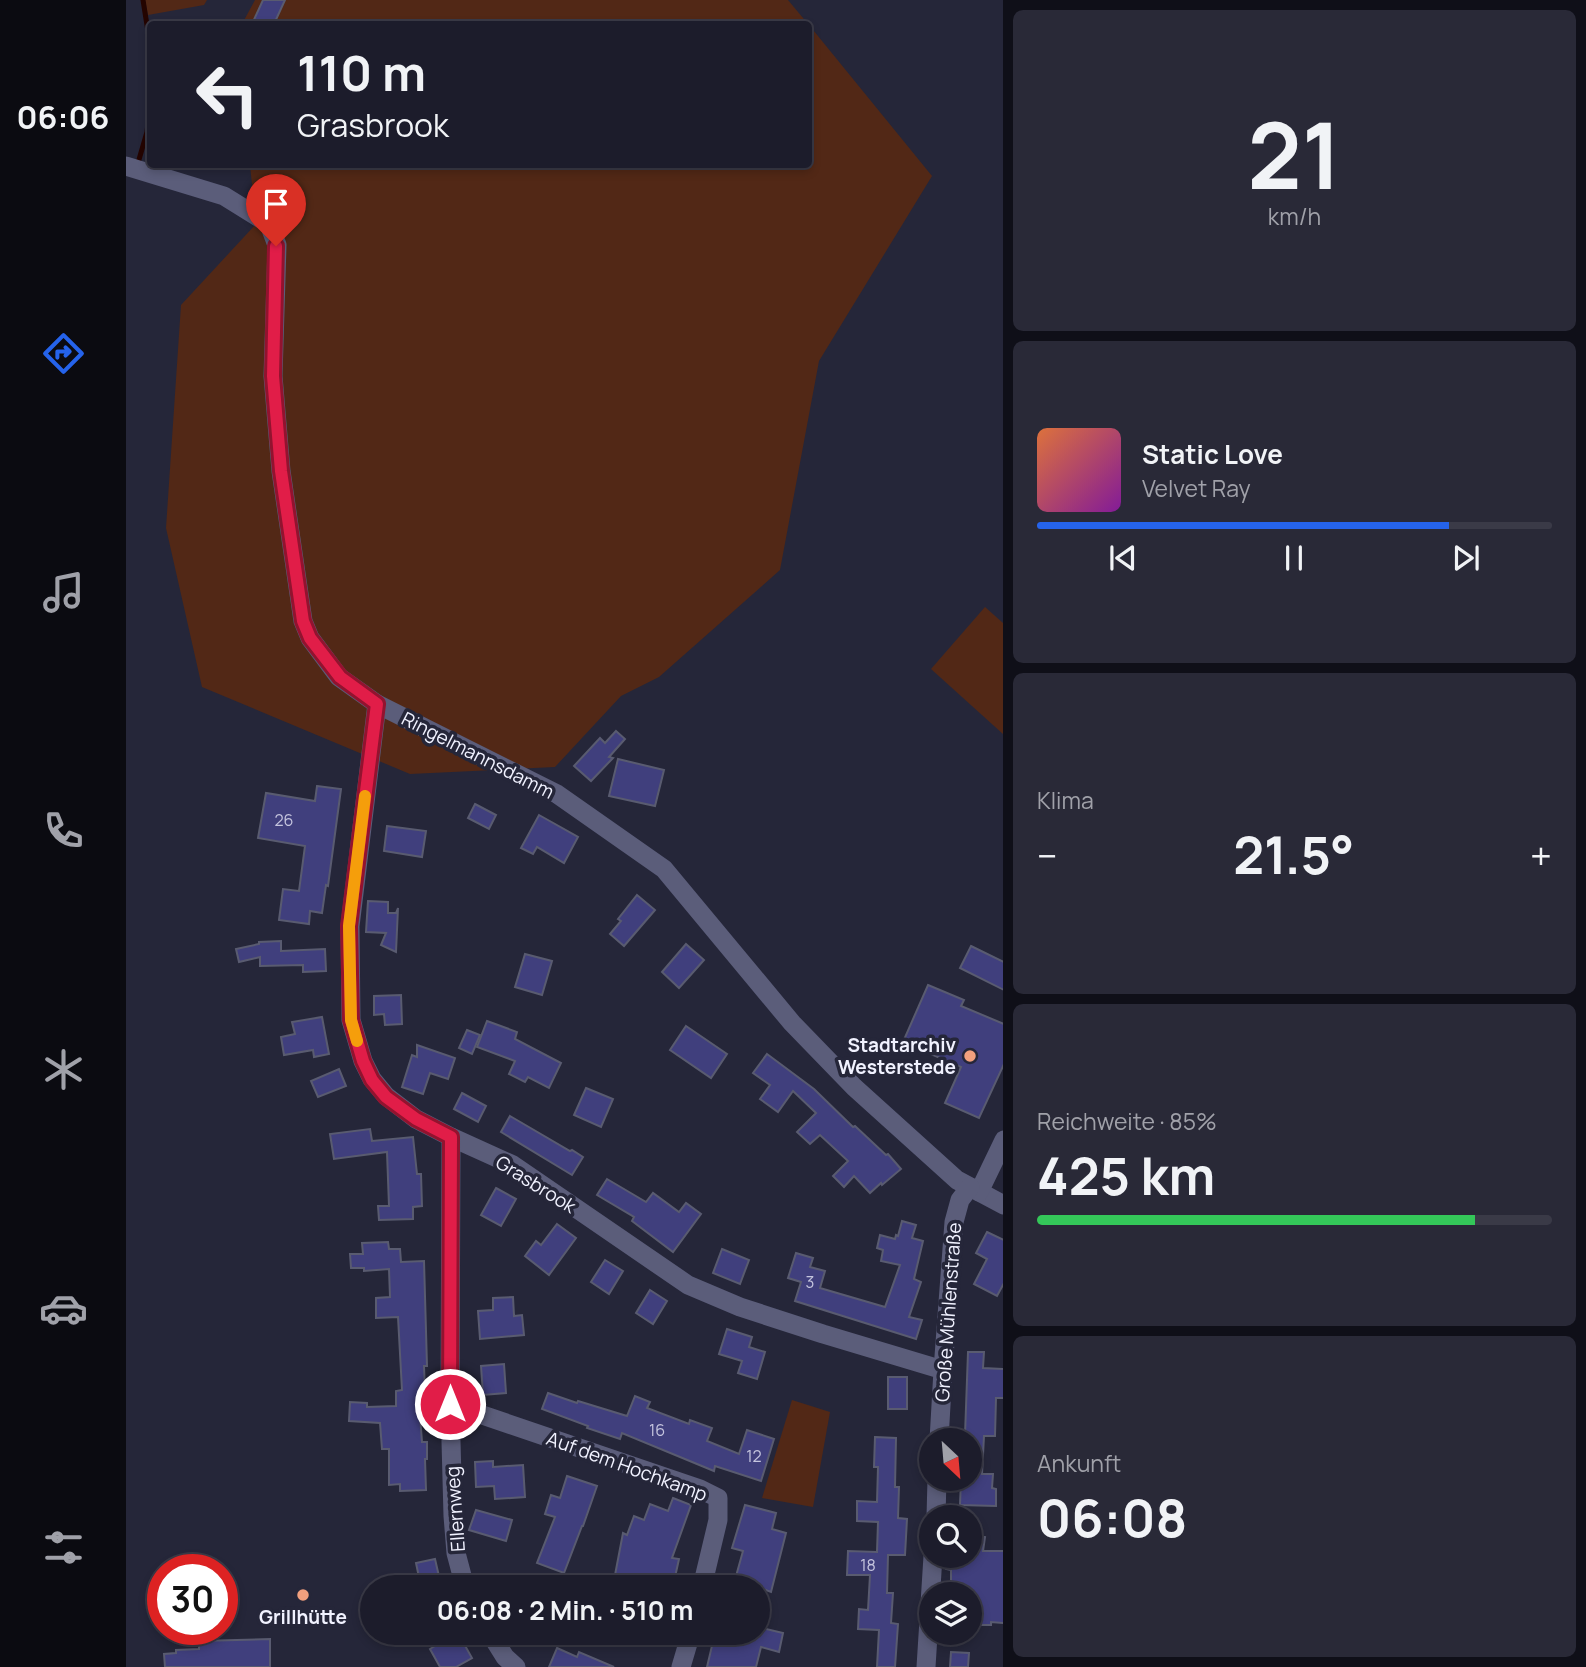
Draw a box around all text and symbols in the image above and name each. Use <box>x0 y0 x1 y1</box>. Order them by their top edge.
text: 110 m <box>297 39 426 106</box>
icon: left <box>182 49 273 140</box>
text: 21 <box>1247 92 1342 216</box>
text: 06:06 <box>17 95 109 139</box>
text: Grasbrook <box>297 103 449 147</box>
pin <box>246 174 306 246</box>
icon: arrive <box>257 185 295 223</box>
text: km/h <box>1268 200 1321 232</box>
icon: directions <box>39 329 88 378</box>
text: Static Love <box>1142 436 1283 472</box>
text: Velvet Ray <box>1142 472 1251 504</box>
icon: previous <box>1104 539 1142 577</box>
icon: pause <box>1275 539 1313 577</box>
icon: next <box>1447 539 1485 577</box>
icon: music <box>39 568 88 617</box>
street label: Ringelmannsdamm <box>397 705 559 805</box>
text: Klima <box>1037 784 1094 816</box>
icon: phone <box>39 806 88 855</box>
house number: 26 <box>274 809 294 831</box>
text: 21.5° <box>1233 819 1354 890</box>
text: − <box>1037 829 1058 881</box>
text: + <box>1530 829 1552 881</box>
place label: Stadtarchiv Westerstede <box>838 1032 956 1080</box>
icon: climate <box>39 1045 88 1094</box>
marker: Stadtarchiv Westerstede <box>962 1048 978 1064</box>
text: Reichweite · 85% <box>1037 1105 1217 1137</box>
text: 425 km <box>1037 1140 1215 1211</box>
street label: Grasbrook <box>491 1149 582 1219</box>
street label: Große Mühlenstraße <box>929 1221 967 1403</box>
house number: 3 <box>806 1271 814 1293</box>
icon: car <box>39 1284 88 1333</box>
position arrow <box>413 1367 487 1441</box>
house number: 16 <box>649 1419 665 1441</box>
street label: Auf dem Hochkamp <box>543 1425 711 1507</box>
north arrow <box>919 1428 982 1491</box>
map controls <box>919 1428 982 1645</box>
house number: 12 <box>746 1445 762 1467</box>
text: Ankunft <box>1037 1447 1121 1479</box>
street label: Ellernweg <box>439 1465 471 1553</box>
text: 06:08 <box>1037 1482 1187 1553</box>
button: search <box>919 1505 982 1568</box>
icon: filters <box>39 1523 88 1572</box>
speed limit sign: 30 <box>147 1554 238 1645</box>
house number: 18 <box>860 1554 876 1576</box>
button: layers <box>919 1582 982 1645</box>
marker: Grillhütte <box>295 1587 311 1603</box>
text: 06:08 · 2 Min. · 510 m <box>437 1592 693 1628</box>
place label: Grillhütte <box>259 1604 347 1630</box>

